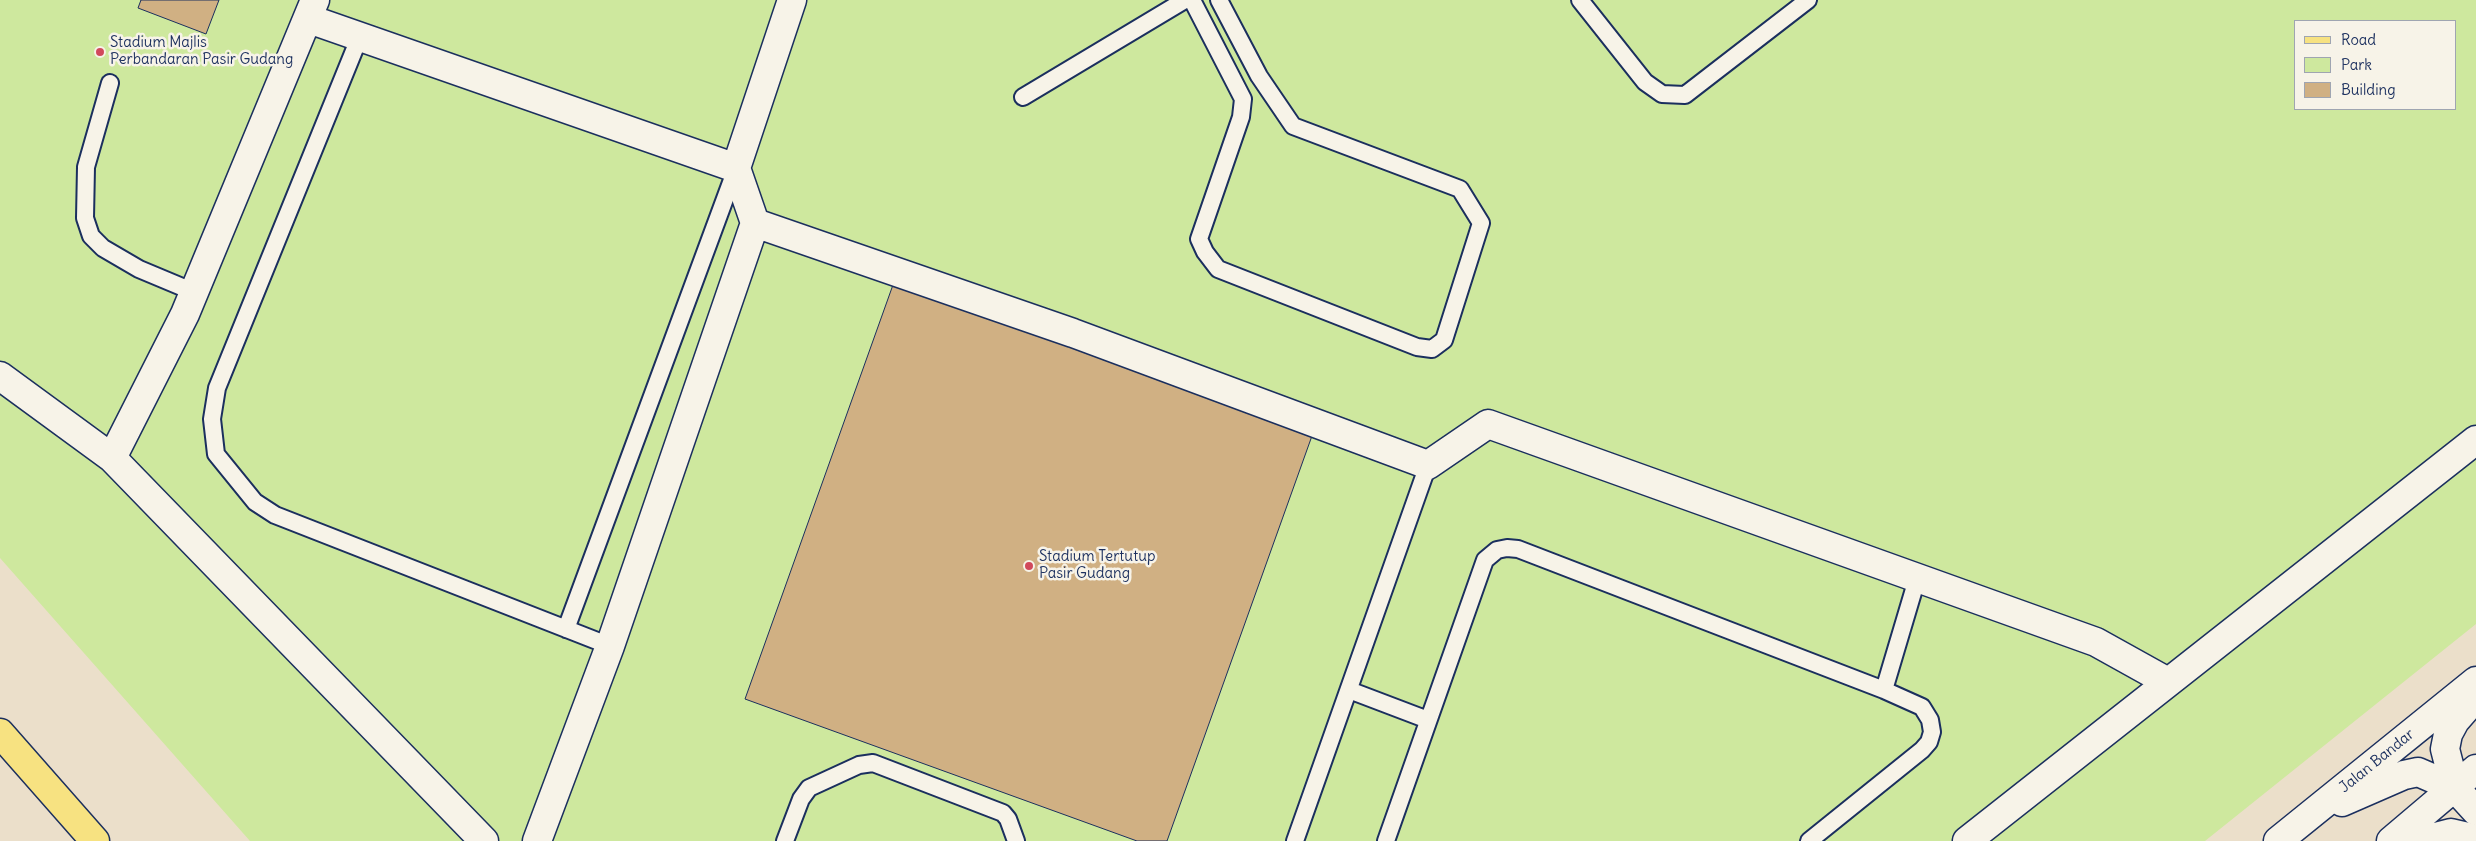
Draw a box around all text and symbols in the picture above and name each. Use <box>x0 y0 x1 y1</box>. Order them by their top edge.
legend <box>2294 20 2456 110</box>
text: Road <box>2341 30 2376 49</box>
place label: Stadium Majlis Perbandaran Pasir Gudang <box>110 34 293 69</box>
marker: Stadium Majlis Perbandaran Pasir Gudang <box>94 46 106 58</box>
text: Park <box>2341 55 2372 74</box>
text: Building <box>2341 80 2396 99</box>
place label: Stadium Tertutup Pasir Gudang <box>1039 548 1155 583</box>
marker: Stadium Tertutup Pasir Gudang <box>1023 560 1035 572</box>
street label: Jalan Bandar <box>2336 725 2418 797</box>

